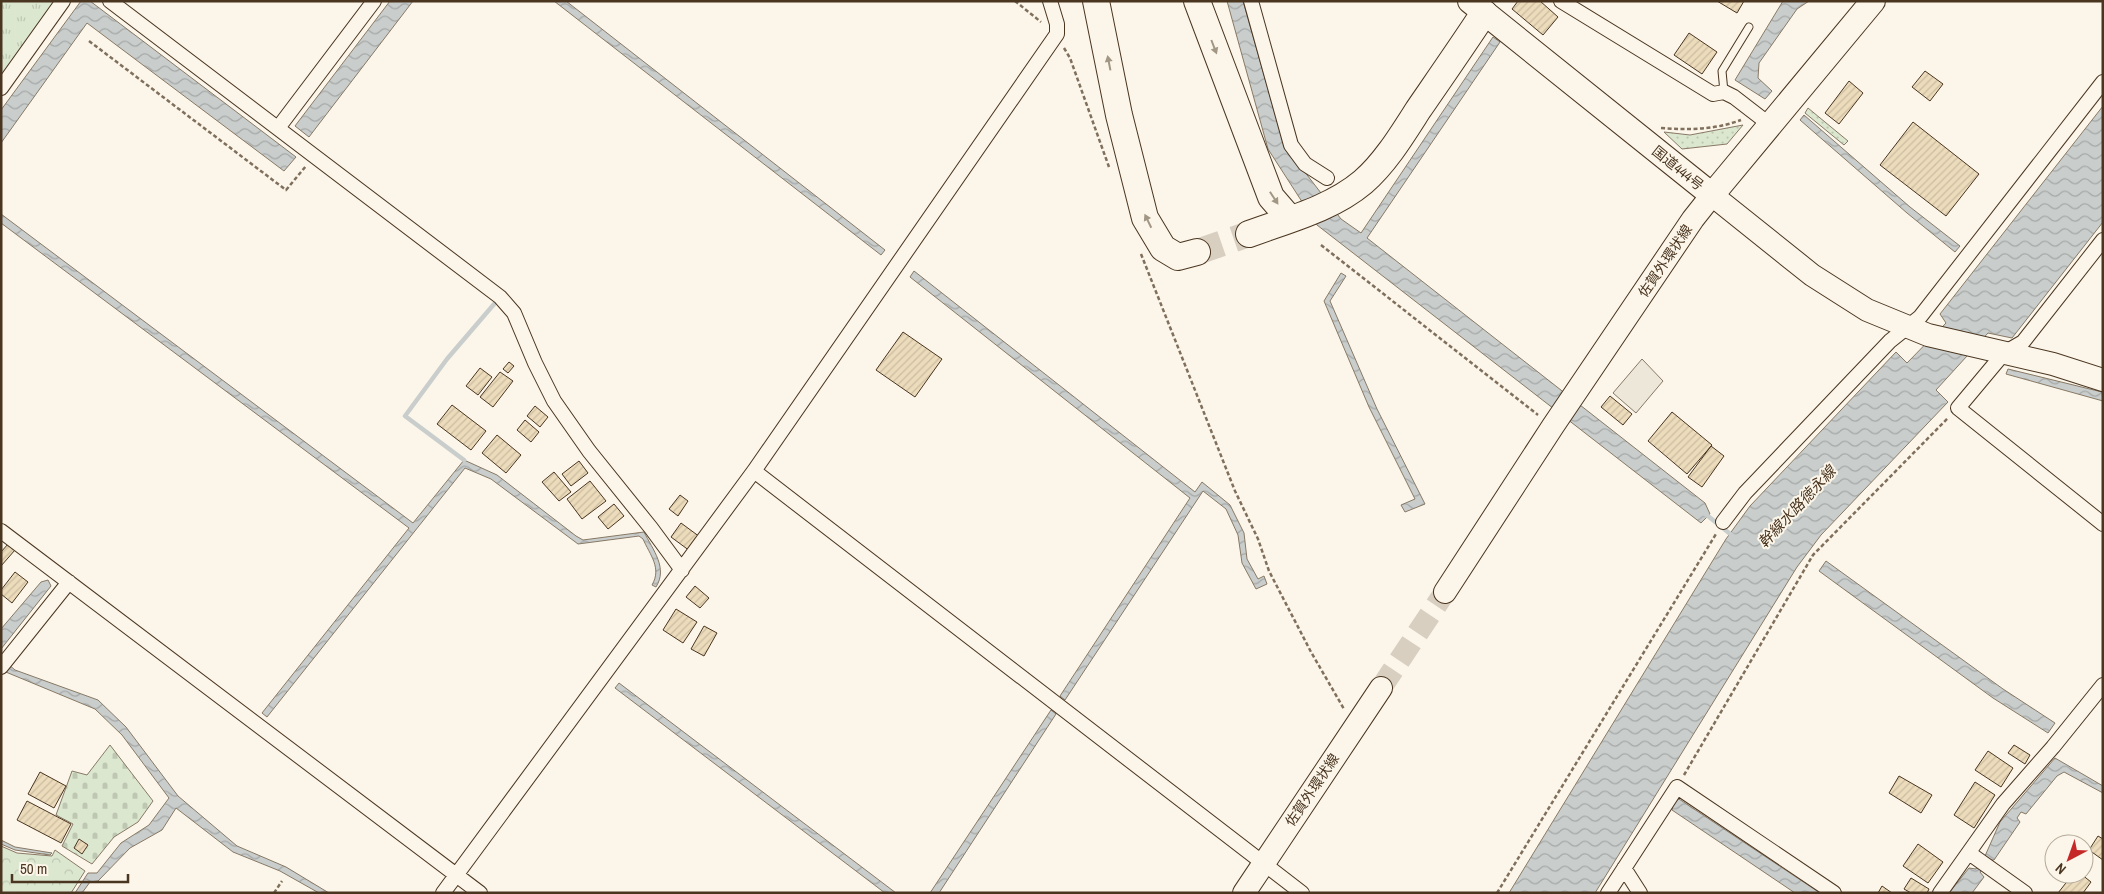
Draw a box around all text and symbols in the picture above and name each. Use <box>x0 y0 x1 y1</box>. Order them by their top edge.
one-way arrow <box>1210 40 1218 55</box>
one-way arrow <box>1105 56 1113 71</box>
street label: 国道444号 <box>1649 142 1707 194</box>
one-way arrow <box>1269 191 1278 205</box>
one-way arrow <box>1144 214 1152 228</box>
street label: 佐賀外環状線 <box>1634 221 1696 301</box>
water label: 幹線水路徳永線 <box>1753 460 1841 552</box>
street label: 佐賀外環状線 <box>1281 750 1343 830</box>
north arrow <box>2044 834 2094 884</box>
scale bar <box>12 852 129 884</box>
text: 50 m <box>20 858 47 879</box>
text: N <box>2051 859 2070 878</box>

